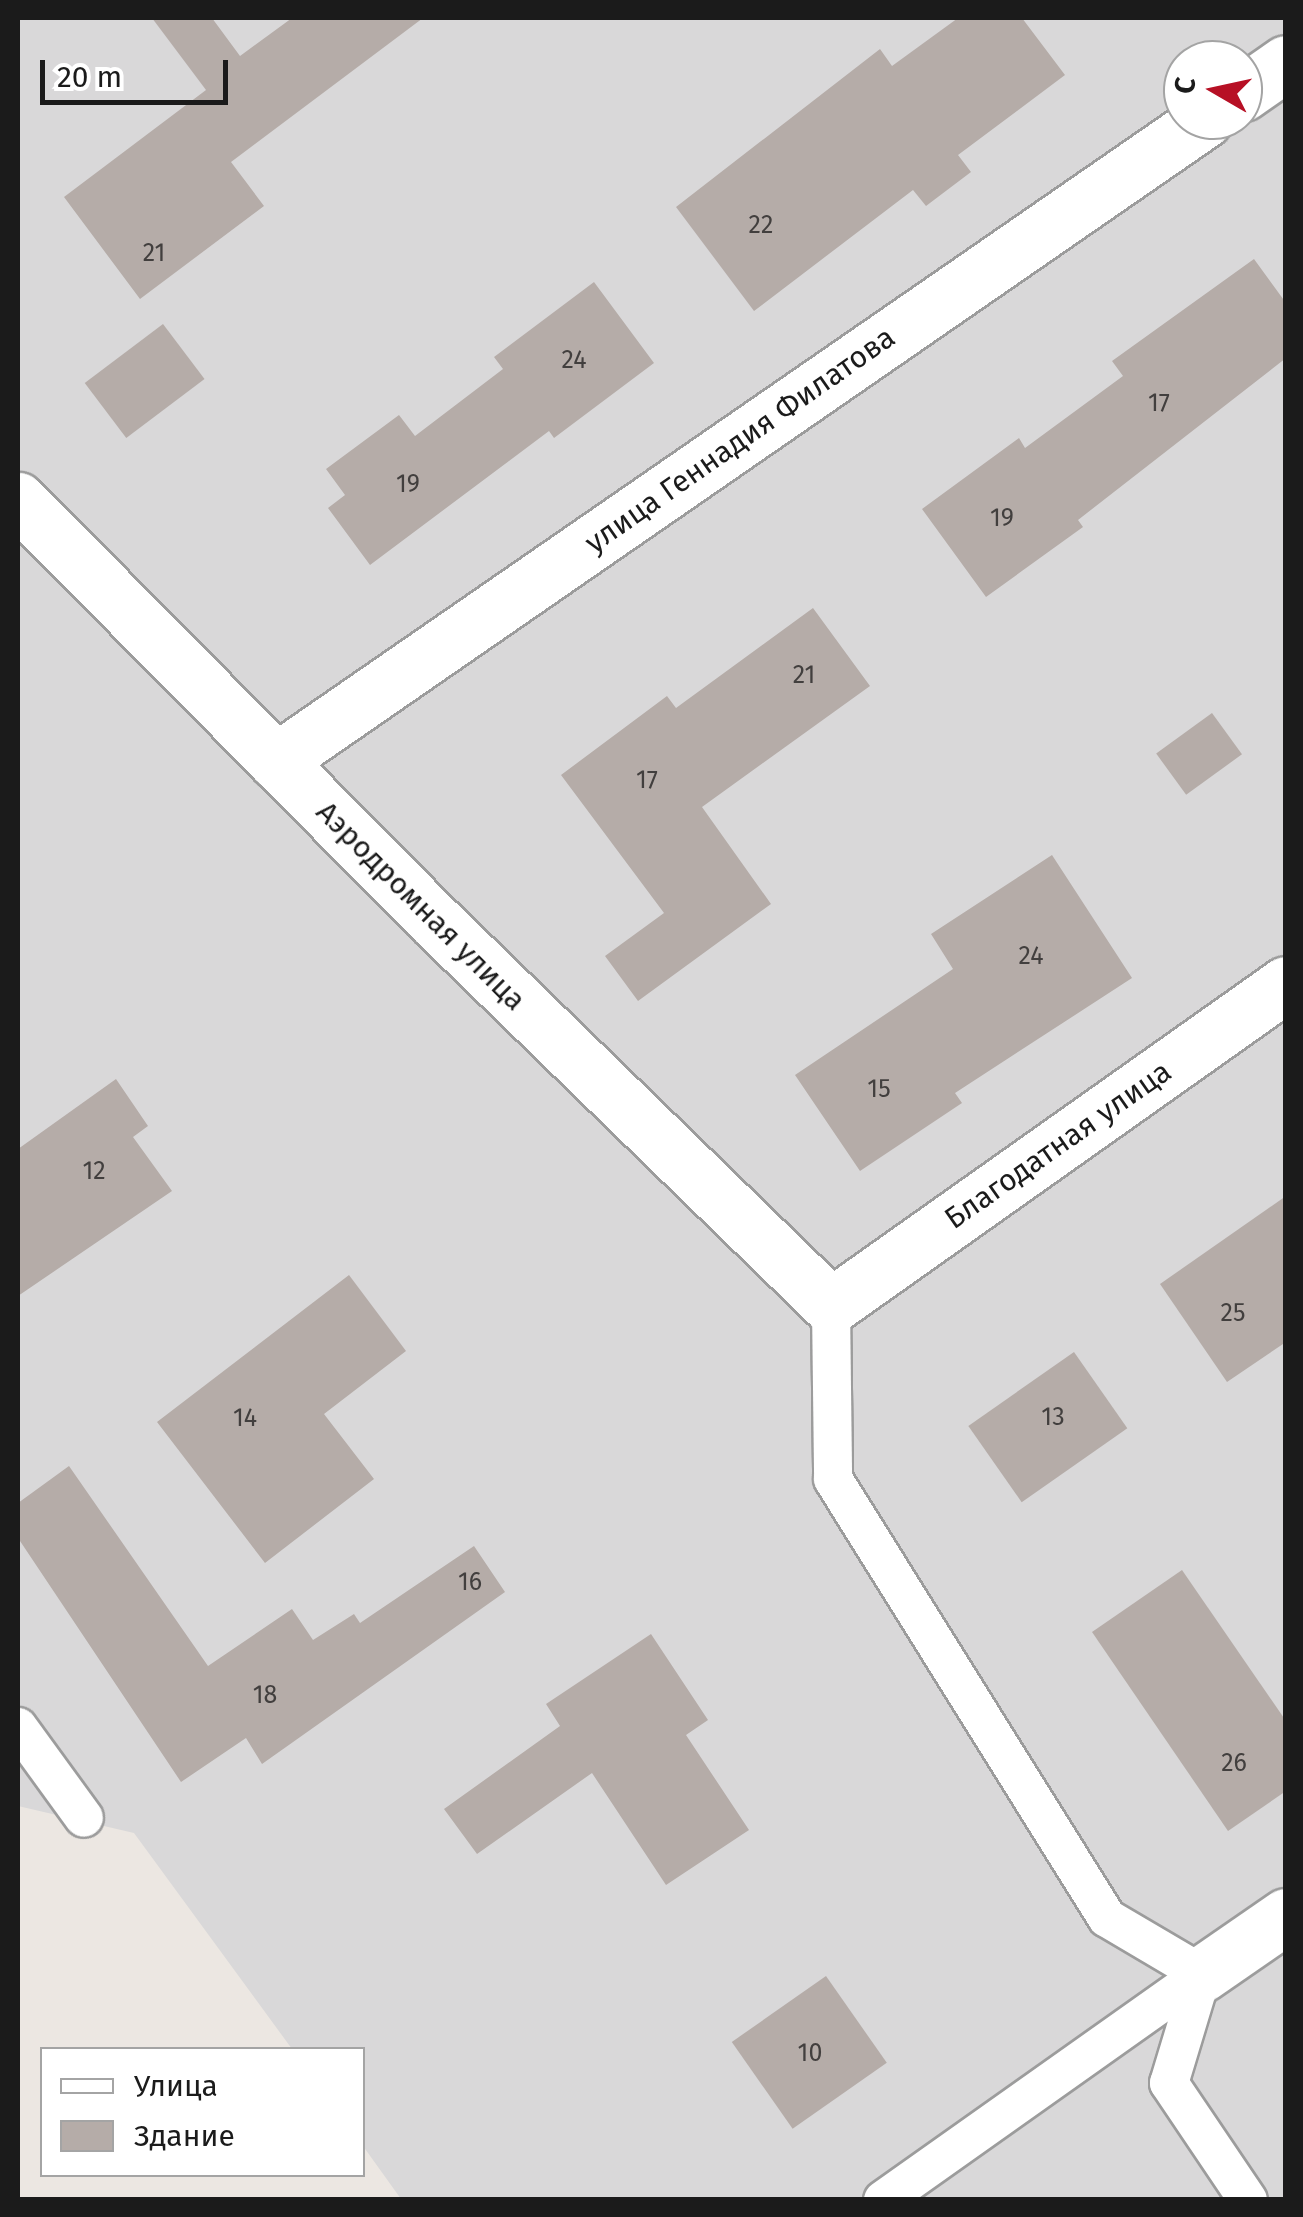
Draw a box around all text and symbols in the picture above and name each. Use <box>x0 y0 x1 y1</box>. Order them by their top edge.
scale bar <box>45 40 232 102</box>
north arrow <box>1163 40 1263 140</box>
text: 20 m <box>57 59 122 95</box>
text: С <box>1167 75 1202 96</box>
house number: 22 <box>749 210 773 240</box>
house number: 21 <box>143 238 165 268</box>
street label: улица Геннадия Филатова <box>578 319 902 561</box>
house number: 24 <box>562 345 586 375</box>
house number: 17 <box>1148 388 1170 418</box>
house number: 19 <box>396 469 420 499</box>
house number: 19 <box>990 503 1014 533</box>
house number: 21 <box>793 660 815 690</box>
house number: 17 <box>636 765 658 795</box>
street label: Аэродромная улица <box>309 794 533 1018</box>
house number: 24 <box>1019 941 1043 971</box>
street label: Благодатная улица <box>938 1053 1178 1237</box>
house number: 15 <box>867 1074 891 1104</box>
house number: 12 <box>82 1156 106 1186</box>
house number: 25 <box>1221 1298 1245 1328</box>
house number: 13 <box>1041 1402 1065 1432</box>
house number: 14 <box>233 1403 257 1433</box>
house number: 16 <box>458 1567 482 1597</box>
house number: 18 <box>253 1680 277 1710</box>
house number: 26 <box>1221 1748 1247 1778</box>
house number: 10 <box>798 2038 822 2068</box>
legend <box>40 2047 365 2177</box>
text: Улица <box>134 2068 218 2104</box>
text: Здание <box>134 2118 235 2154</box>

